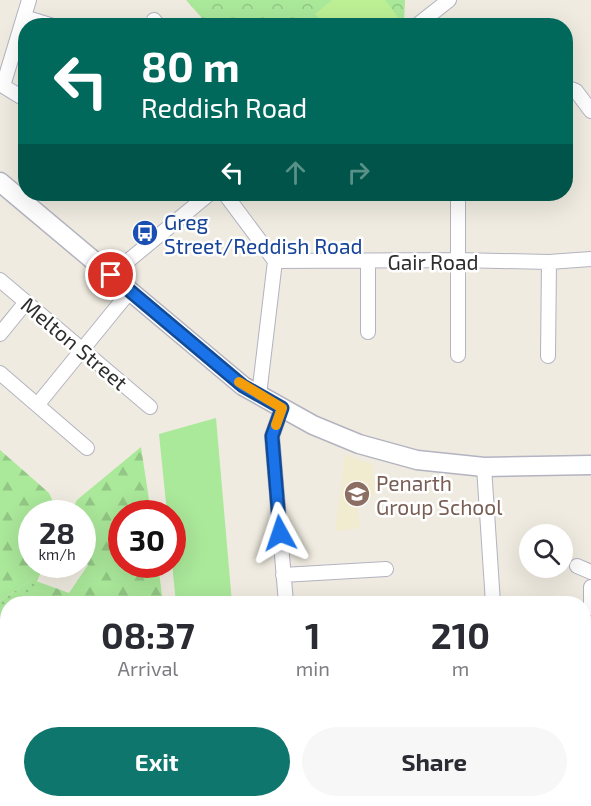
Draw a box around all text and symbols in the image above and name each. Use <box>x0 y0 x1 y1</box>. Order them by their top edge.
text: 80 m <box>141 40 240 90</box>
icon: left <box>42 42 120 120</box>
text: Reddish Road <box>141 91 307 123</box>
icon: left <box>216 156 249 189</box>
icon: ahead <box>279 156 312 189</box>
icon: right <box>342 156 375 189</box>
place label: Greg Street/Reddish Road <box>164 209 363 258</box>
bus stop icon: Greg Street/Reddish Road <box>130 218 160 248</box>
pin <box>85 249 136 300</box>
street label: Gair Road <box>388 249 478 274</box>
icon: arrive <box>94 258 127 291</box>
street label: Melton Street <box>17 291 133 395</box>
place label: Penarth Group School <box>376 470 503 519</box>
school or university icon: Penarth Group School <box>342 479 372 509</box>
speed limit sign: 30 <box>108 500 186 578</box>
position arrow <box>248 501 312 565</box>
text: 28 <box>39 514 75 550</box>
map controls <box>519 524 573 578</box>
button: search <box>519 524 573 578</box>
text: km/h <box>38 545 76 563</box>
text: 08:37 <box>101 613 195 656</box>
text: 1 <box>305 613 321 656</box>
text: 210 <box>431 613 490 656</box>
text: Arrival <box>117 656 178 680</box>
text: min <box>296 656 330 680</box>
text: m <box>452 656 469 680</box>
button: Exit <box>24 727 290 796</box>
button: Share <box>302 727 567 796</box>

